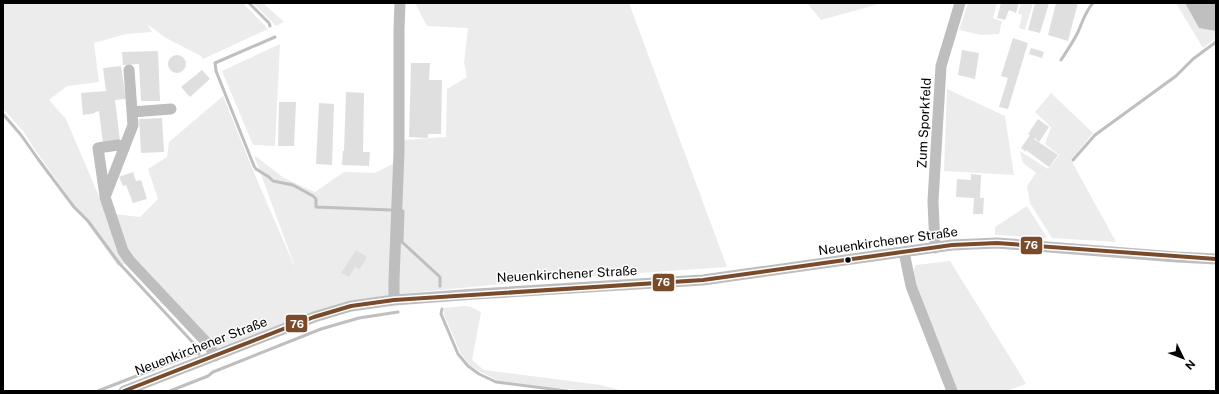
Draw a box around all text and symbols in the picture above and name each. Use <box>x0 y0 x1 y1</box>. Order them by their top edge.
street label: Zum Sporkfeld <box>914 77 934 169</box>
street label: Neuenkirchener Straße <box>817 224 959 258</box>
line badge: 76 <box>1020 236 1043 255</box>
text: 76 <box>1024 239 1038 251</box>
unlabelled marker <box>843 255 853 265</box>
street label: Neuenkirchener Straße <box>496 263 638 285</box>
line badge: 76 <box>652 273 675 292</box>
text: 76 <box>656 276 670 288</box>
street label: Neuenkirchener Straße <box>133 314 269 378</box>
line badge: 76 <box>285 314 308 333</box>
text: 76 <box>290 318 304 330</box>
north arrow <box>1163 338 1203 378</box>
text: N <box>1183 358 1198 372</box>

